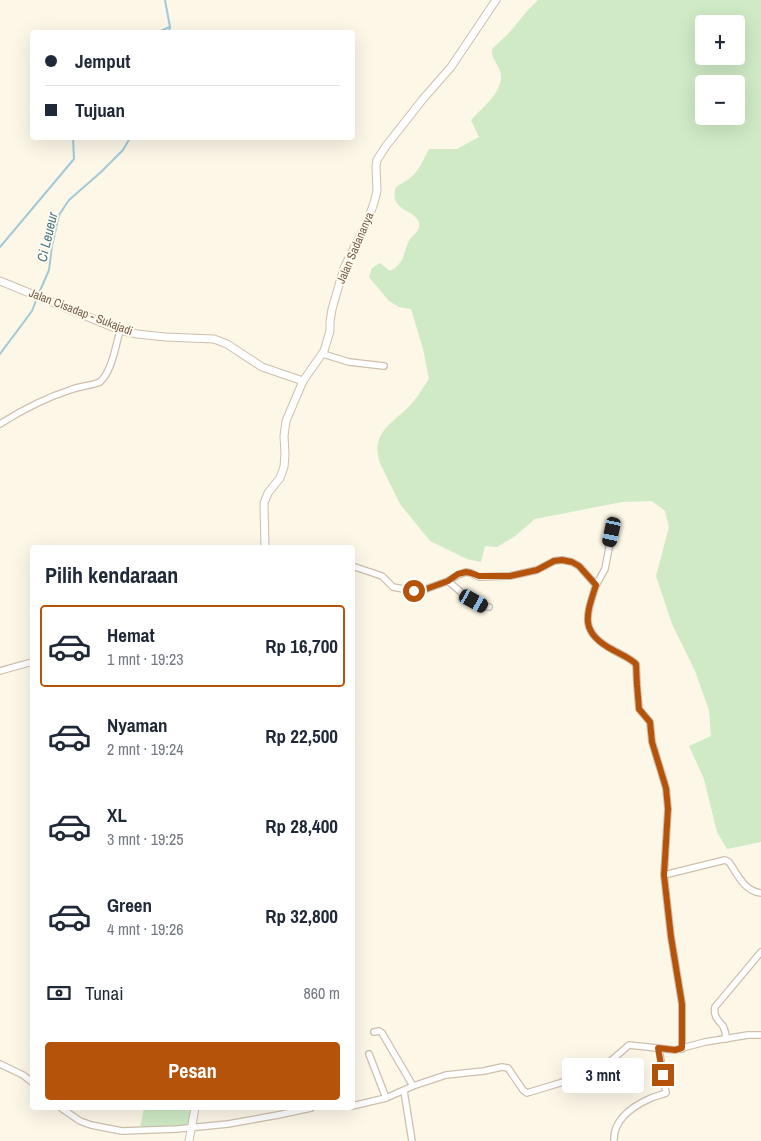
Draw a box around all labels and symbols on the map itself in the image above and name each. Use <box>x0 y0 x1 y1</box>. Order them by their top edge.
water label: Ci Leueur <box>33 209 62 264</box>
street label: Jalan Sadananya <box>333 209 377 286</box>
street label: Jalan Cisadap - Sukajadi <box>27 285 135 339</box>
car <box>601 516 622 548</box>
route start <box>403 580 425 602</box>
car <box>457 587 490 615</box>
callout: 3 mnt <box>563 1058 646 1092</box>
route end <box>652 1064 674 1086</box>

